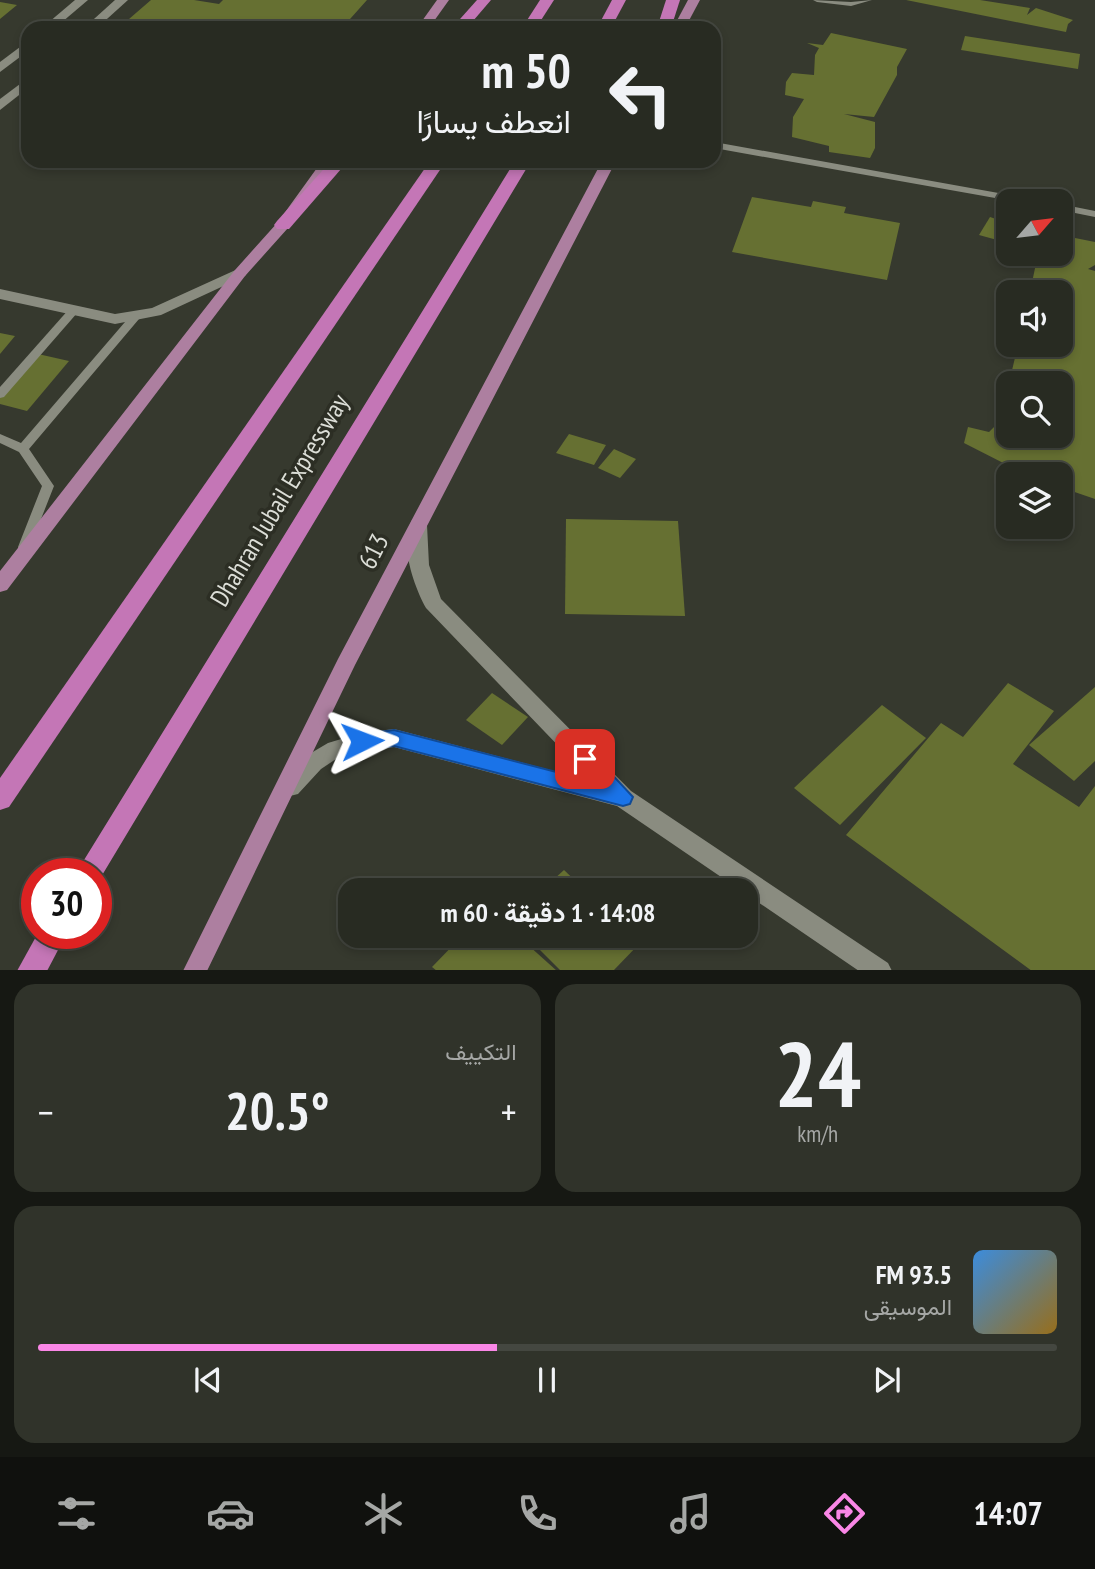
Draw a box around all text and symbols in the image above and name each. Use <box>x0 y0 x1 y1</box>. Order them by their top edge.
text: 50 m <box>482 38 571 102</box>
icon: left <box>595 49 686 140</box>
text: انعطف يسارًا <box>416 100 571 142</box>
north arrow <box>996 189 1073 266</box>
map controls <box>996 189 1073 539</box>
button: sound <box>996 280 1073 357</box>
button: search <box>996 371 1073 448</box>
street label: Dhahran Jubail Expressway <box>203 388 356 612</box>
button: layers <box>996 462 1073 539</box>
street label: 613 <box>350 528 396 574</box>
position arrow <box>325 704 399 778</box>
pin <box>555 729 615 789</box>
icon: arrive <box>566 740 604 778</box>
speed limit sign: 30 <box>21 858 112 949</box>
text: 14:08 · 1 دقيقة · 60 m <box>440 896 656 929</box>
text: 24 <box>774 1014 861 1132</box>
text: التكييف <box>445 1037 517 1066</box>
text: 20.5° <box>225 1077 330 1144</box>
text: − <box>38 1087 54 1136</box>
text: + <box>501 1087 517 1136</box>
text: km/h <box>797 1119 838 1148</box>
text: 93.5 FM <box>876 1258 952 1291</box>
text: الموسيقى <box>864 1292 952 1321</box>
icon: previous <box>189 1361 227 1399</box>
icon: pause <box>528 1361 566 1399</box>
icon: next <box>868 1361 906 1399</box>
icon: filters <box>52 1489 101 1538</box>
icon: car <box>206 1489 255 1538</box>
icon: climate <box>359 1489 408 1538</box>
icon: phone <box>513 1489 562 1538</box>
icon: music <box>666 1489 715 1538</box>
icon: directions <box>820 1489 869 1538</box>
text: 14:07 <box>974 1492 1043 1534</box>

